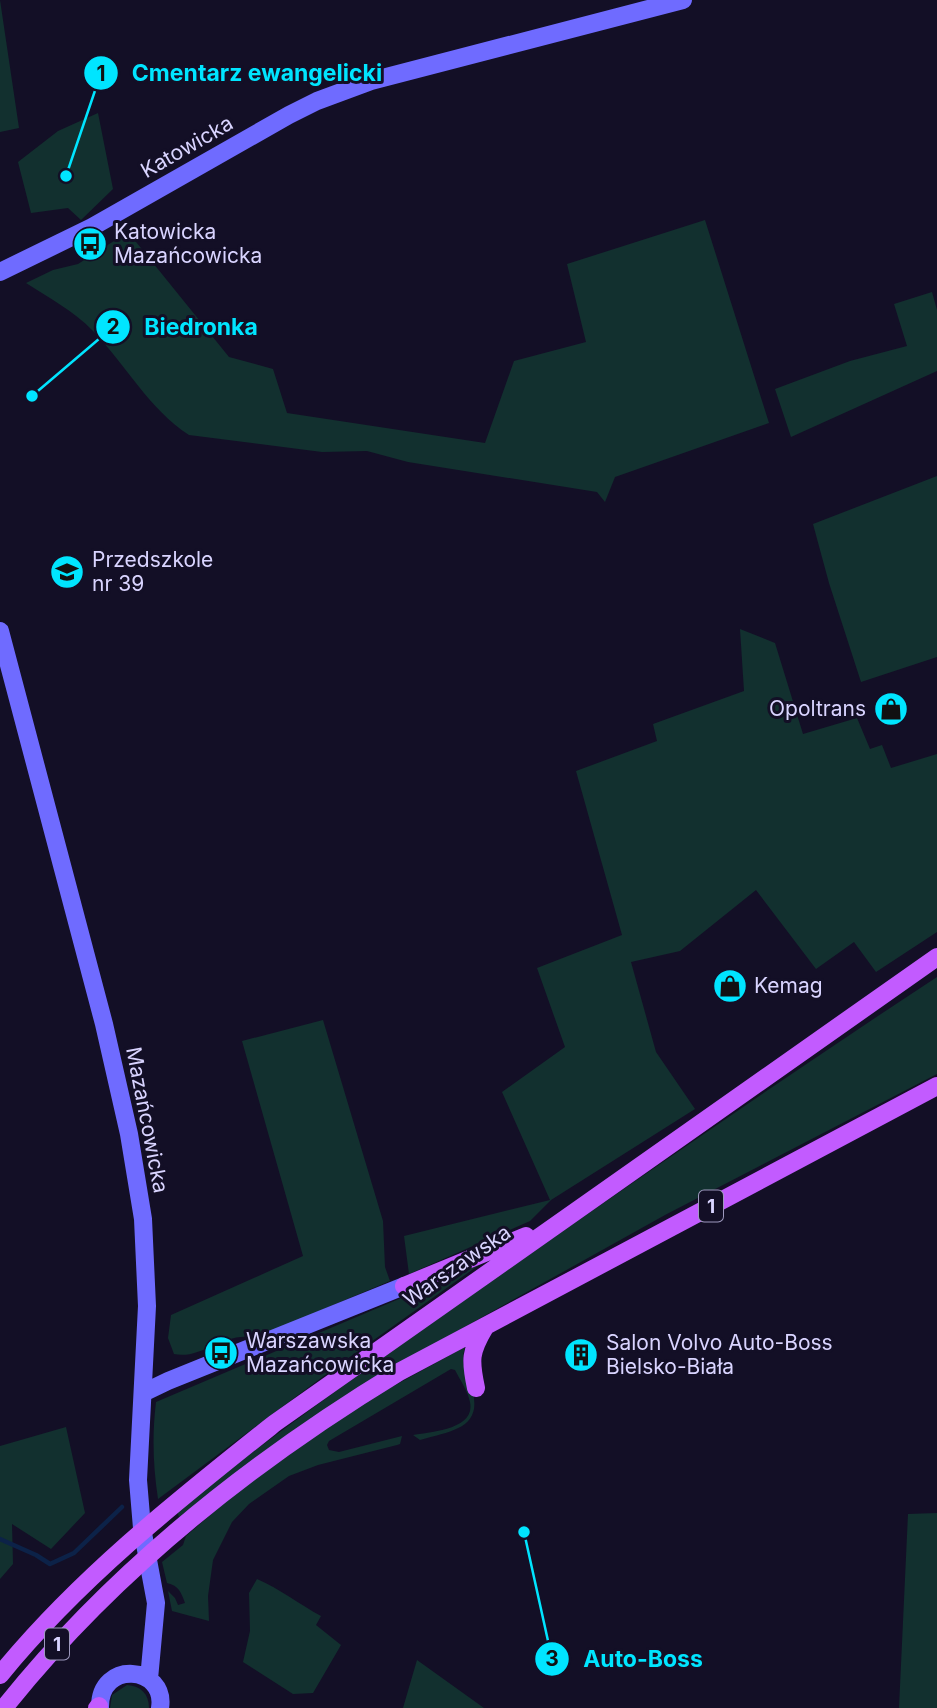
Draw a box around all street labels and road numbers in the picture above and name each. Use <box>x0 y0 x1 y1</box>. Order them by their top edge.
street label: Katowicka <box>136 110 237 183</box>
street label: Mazańcowicka <box>121 1045 174 1195</box>
road number: 1 <box>699 1190 723 1222</box>
street label: Warszawska <box>398 1219 515 1312</box>
road number: 1 <box>45 1628 69 1660</box>

